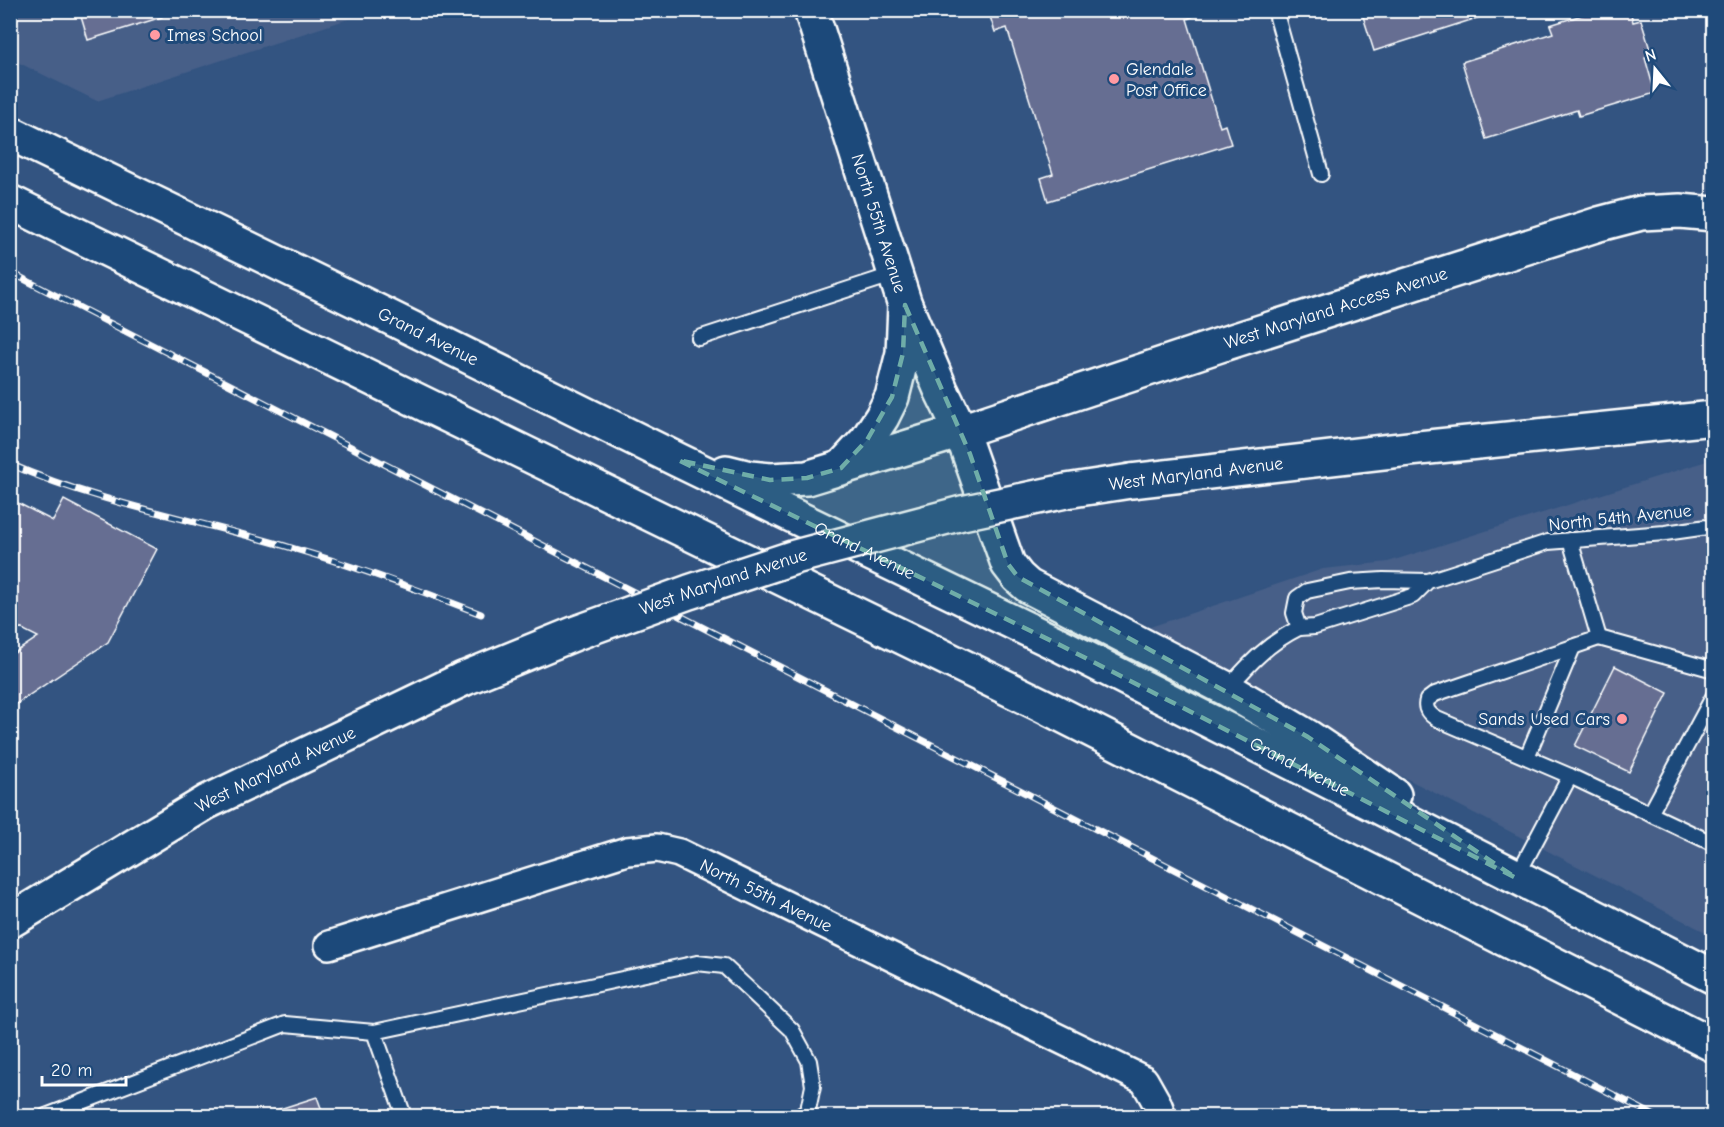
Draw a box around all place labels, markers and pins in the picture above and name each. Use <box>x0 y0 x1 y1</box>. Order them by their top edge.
place label: Imes School <box>167 25 263 46</box>
marker: Imes School <box>148 28 162 42</box>
place label: Glendale Post Office <box>1126 59 1207 101</box>
marker: Glendale Post Office <box>1107 72 1121 86</box>
place label: Sands Used Cars <box>1478 709 1610 730</box>
marker: Sands Used Cars <box>1615 712 1629 726</box>

